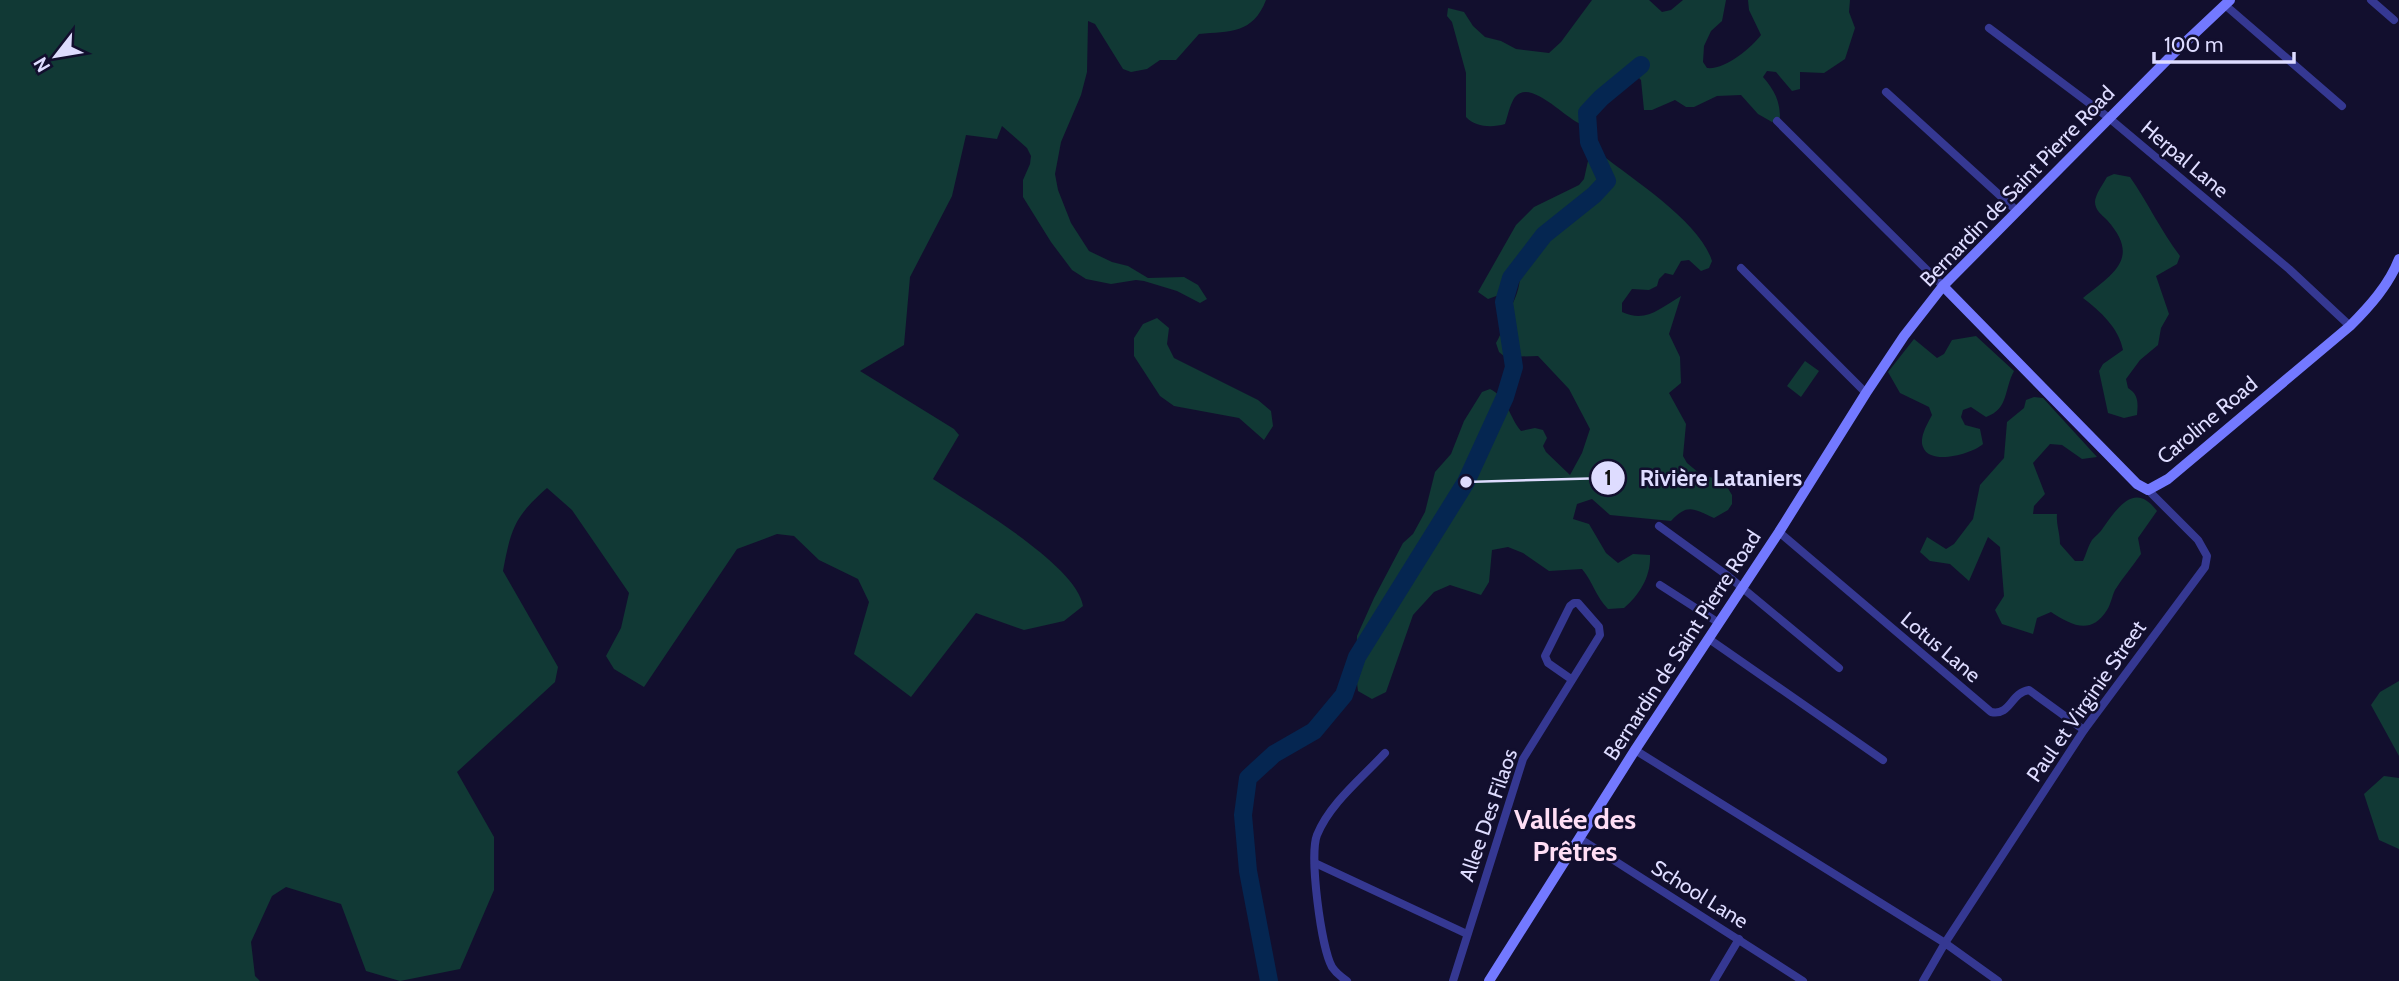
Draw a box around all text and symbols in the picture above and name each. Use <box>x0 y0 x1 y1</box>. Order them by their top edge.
north arrow <box>21 21 91 91</box>
scale bar <box>2154 21 2294 65</box>
text: 100 m <box>2164 32 2223 57</box>
text: N <box>29 53 55 76</box>
street label: Bernardin de Saint Pierre Road <box>1915 81 2119 291</box>
street label: Herpal Lane <box>2136 115 2234 203</box>
street label: Caroline Road <box>2152 371 2262 469</box>
callout: Rivière Lataniers <box>1591 456 1816 500</box>
text: Rivière Lataniers <box>1640 464 1802 492</box>
text: 1 <box>1604 465 1612 490</box>
street label: Bernardin de Saint Pierre Road <box>1598 525 1766 765</box>
street label: Lotus Lane <box>1896 606 1986 688</box>
street label: Paul et Virginie Street <box>2021 616 2151 786</box>
street label: Allee Des Filaos <box>1454 745 1522 885</box>
district label: Vallée des Prêtres <box>1514 802 1636 868</box>
street label: School Lane <box>1647 855 1753 934</box>

